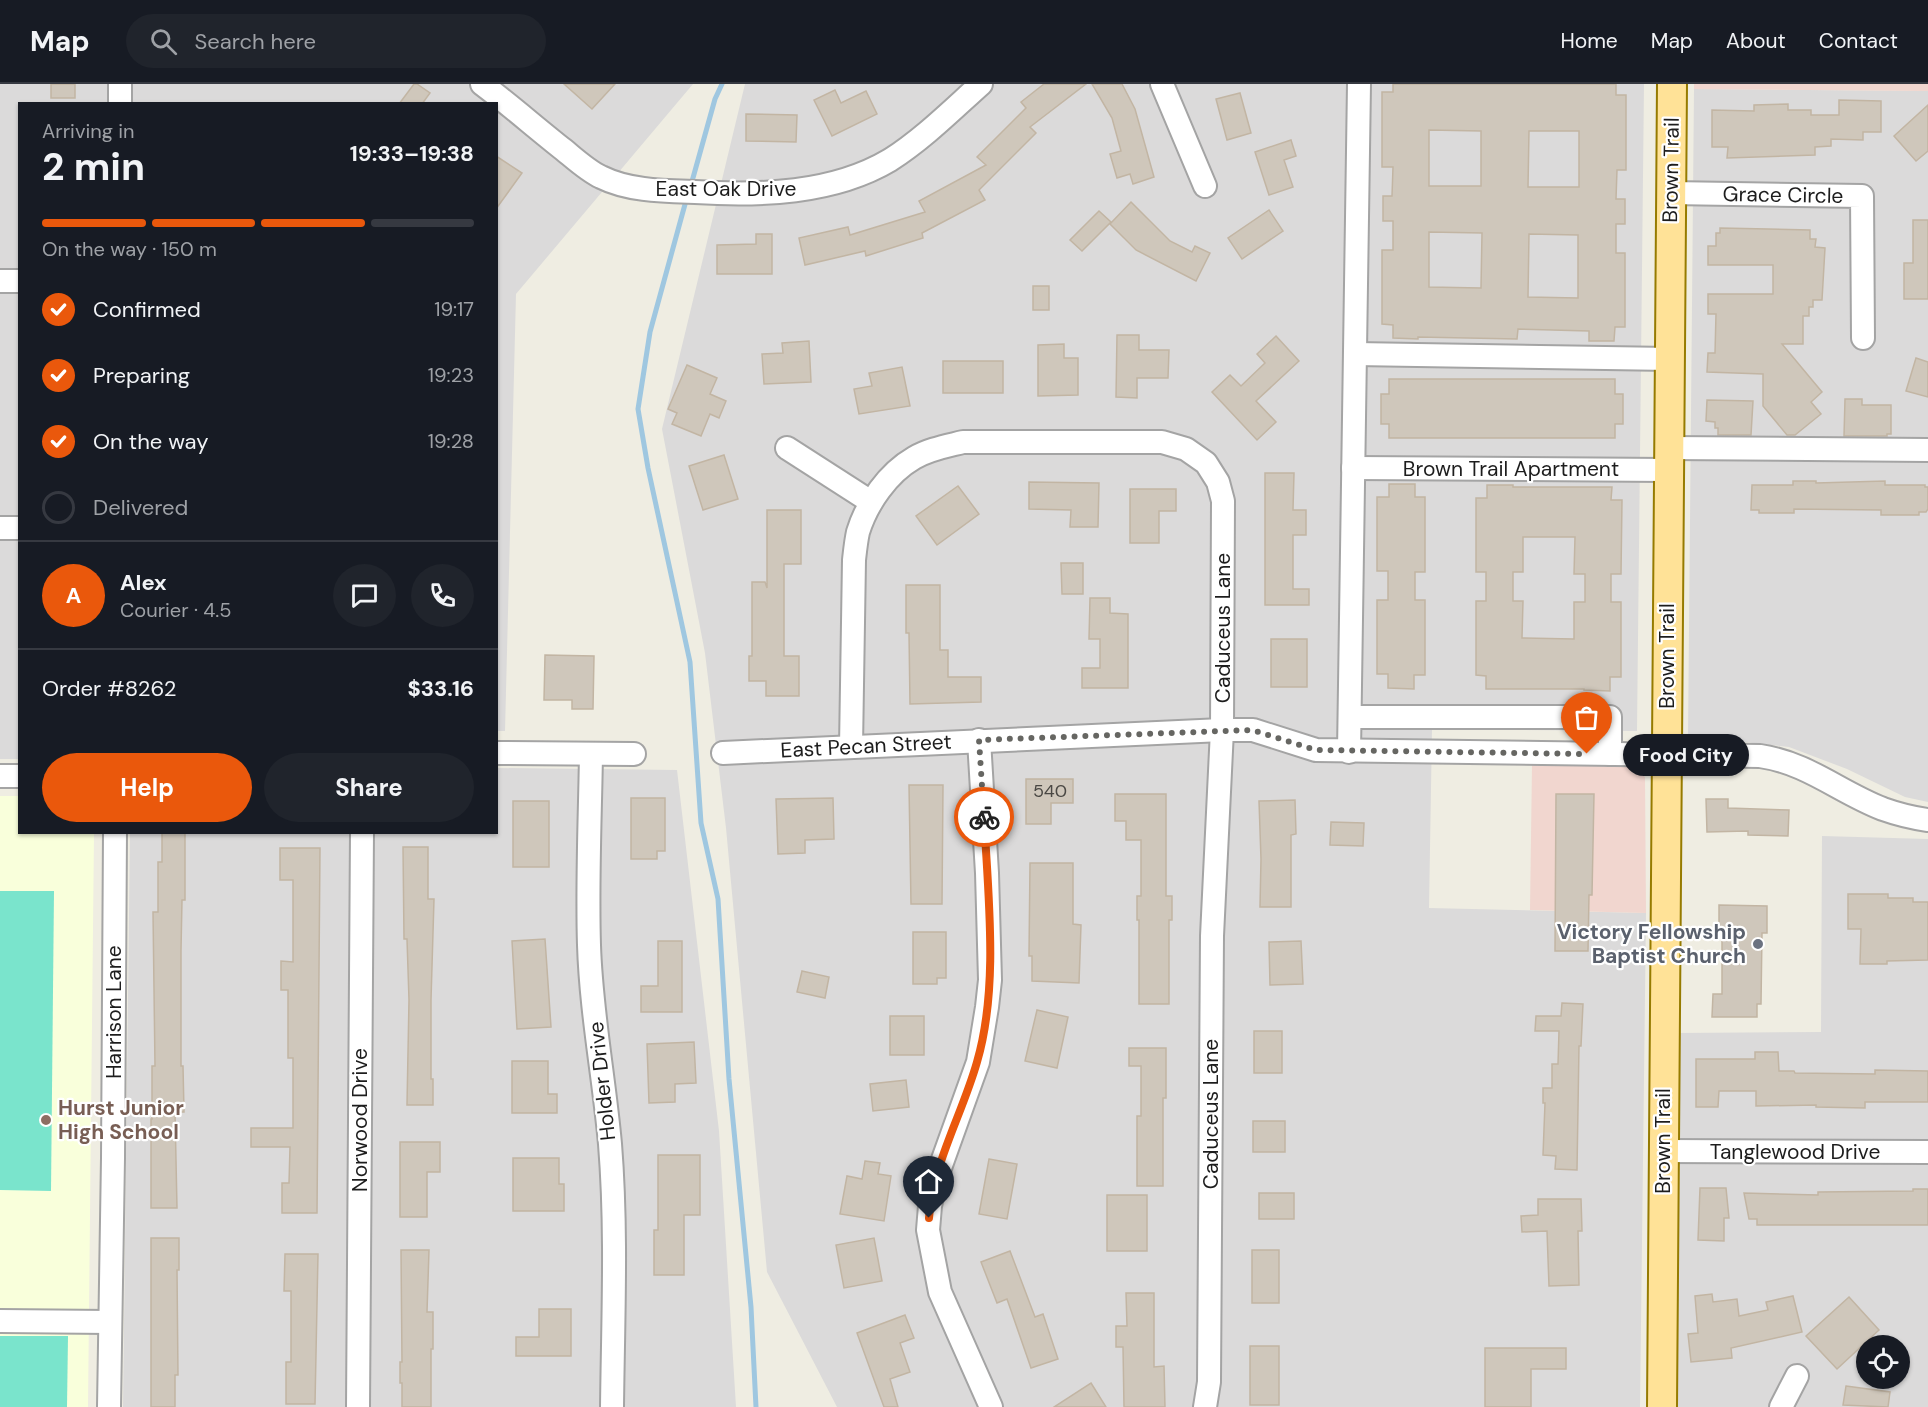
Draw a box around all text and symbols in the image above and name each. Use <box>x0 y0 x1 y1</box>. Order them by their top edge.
search box <box>126 14 546 68</box>
text: Map <box>30 23 90 60</box>
icon: search <box>147 25 180 58</box>
text: Search here <box>195 27 316 56</box>
text: Home <box>1560 27 1618 55</box>
text: Map <box>1651 27 1693 55</box>
text: About <box>1726 27 1786 55</box>
text: Contact <box>1819 27 1898 55</box>
street label: Brown Trail <box>1656 117 1686 223</box>
text: Arriving in <box>42 118 134 144</box>
text: 19:33–19:38 <box>350 139 474 168</box>
text: 2 min <box>42 141 145 192</box>
street label: East Oak Drive <box>656 175 796 203</box>
street label: Grace Circle <box>1722 180 1844 210</box>
text: On the way · 150 m <box>42 236 217 262</box>
icon: check <box>42 293 75 326</box>
text: Confirmed <box>93 295 201 324</box>
text: 19:17 <box>434 296 474 322</box>
icon: check <box>42 359 75 392</box>
text: Preparing <box>93 361 190 390</box>
text: 19:23 <box>428 362 474 388</box>
icon: check <box>42 425 75 458</box>
text: On the way <box>93 427 208 456</box>
text: 19:28 <box>428 428 474 454</box>
street label: Brown Trail Apartment <box>1403 455 1619 483</box>
text: Delivered <box>93 493 188 522</box>
street label: Caduceus Lane <box>1209 553 1237 703</box>
button: chat <box>333 564 396 627</box>
button: phone <box>411 564 474 627</box>
text: Alex <box>120 568 167 597</box>
text: A <box>66 581 81 610</box>
text: Courier · 4.5 <box>120 597 232 623</box>
street label: Brown Trail <box>1653 603 1681 709</box>
text: Order #8262 <box>42 674 176 703</box>
text: $33.16 <box>407 674 474 703</box>
pin <box>1561 692 1612 754</box>
icon: bag <box>1570 701 1603 734</box>
street label: East Pecan Street <box>780 728 952 764</box>
callout: Food City <box>1623 733 1749 775</box>
text: Food City <box>1639 742 1733 768</box>
button: Help <box>42 753 252 822</box>
button: Share <box>264 753 474 822</box>
house number: 540 <box>1033 779 1067 803</box>
courier <box>954 787 1014 847</box>
icon: bike <box>968 801 1001 834</box>
place label: Victory Fellowship Baptist Church <box>1557 918 1746 970</box>
marker: Victory Fellowship Baptist Church <box>1751 937 1765 951</box>
street label: Harrison Lane <box>100 945 128 1079</box>
street label: Holder Drive <box>582 1020 622 1142</box>
street label: Caduceus Lane <box>1197 1039 1225 1189</box>
street label: Norwood Drive <box>346 1048 374 1192</box>
street label: Brown Trail <box>1649 1088 1677 1194</box>
place label: Hurst Junior High School <box>58 1094 184 1146</box>
marker: Hurst Junior High School <box>39 1113 53 1127</box>
street label: Tanglewood Drive <box>1710 1138 1880 1166</box>
pin <box>903 1156 954 1218</box>
icon: home <box>912 1165 945 1198</box>
map controls <box>1856 1335 1910 1389</box>
button: locate <box>1856 1335 1910 1389</box>

